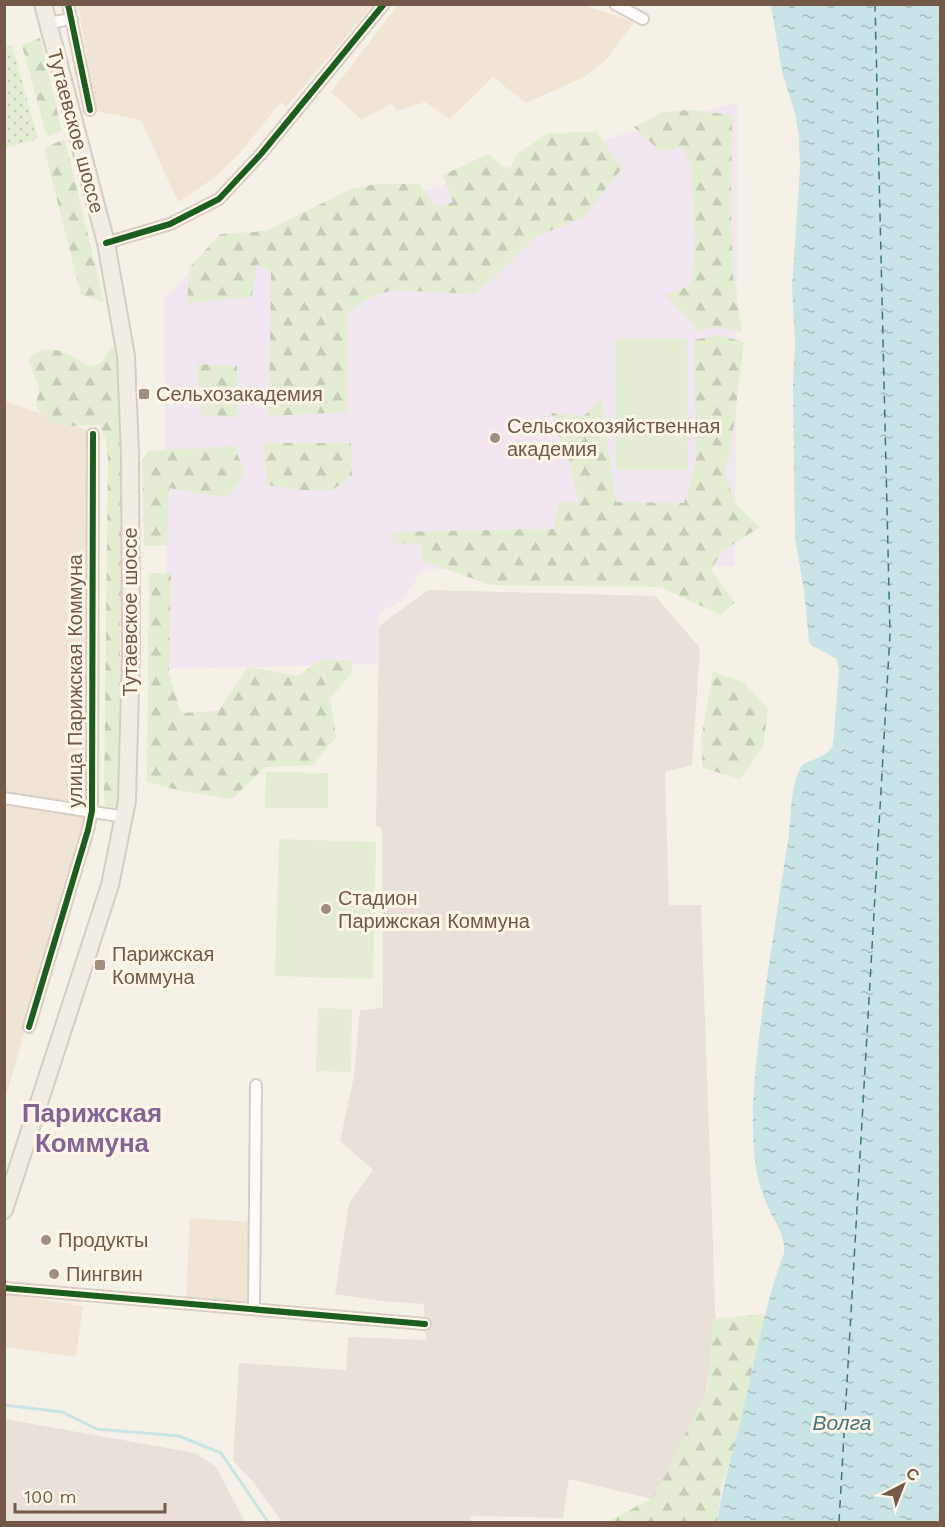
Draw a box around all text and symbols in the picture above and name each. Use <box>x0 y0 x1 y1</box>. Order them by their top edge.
street label: Тутаевское шоссе <box>43 46 109 216</box>
place label: Сельхозакадемия <box>156 382 323 406</box>
marker: Сельхозакадемия <box>137 387 151 401</box>
place label: Сельскохозяйственная академия <box>507 414 720 461</box>
marker: Сельскохозяйственная академия <box>488 431 502 445</box>
street label: Тутаевское шоссе <box>118 527 142 697</box>
street label: улица Парижская Коммуна <box>63 553 87 808</box>
place label: Стадион Парижская Коммуна <box>338 886 531 933</box>
marker: Стадион Парижская Коммуна <box>319 902 333 916</box>
place label: Парижская Коммуна <box>112 942 214 989</box>
marker: Парижская Коммуна <box>93 958 107 972</box>
district label: Парижская Коммуна <box>22 1098 162 1158</box>
place label: Продукты <box>58 1228 148 1252</box>
marker: Продукты <box>39 1233 53 1247</box>
place label: Пингвин <box>66 1262 143 1286</box>
marker: Пингвин <box>47 1267 61 1281</box>
water label: Волга <box>813 1410 871 1435</box>
north arrow <box>873 1455 933 1515</box>
text: С <box>902 1463 924 1485</box>
scale bar <box>15 1476 165 1514</box>
text: 100 m <box>24 1486 77 1507</box>

